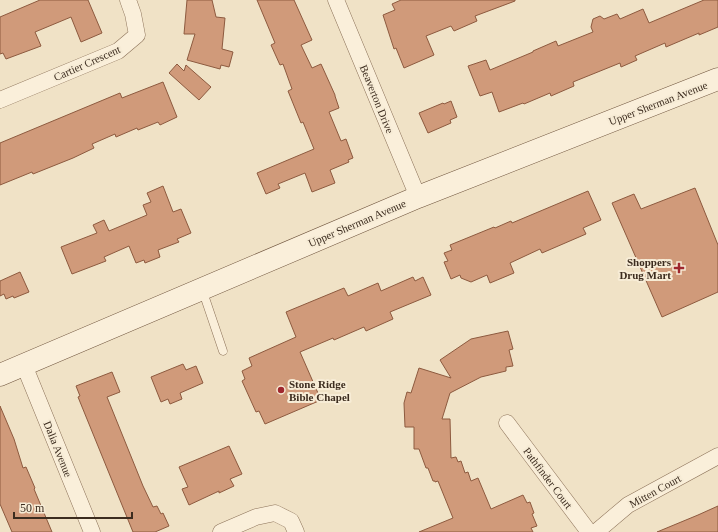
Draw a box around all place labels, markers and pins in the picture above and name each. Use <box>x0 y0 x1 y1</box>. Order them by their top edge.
place label: Shoppers Drug Mart <box>619 256 672 281</box>
marker: Shoppers Drug Mart <box>674 263 684 273</box>
place label: Stone Ridge Bible Chapel <box>289 378 350 403</box>
marker: Stone Ridge Bible Chapel <box>276 385 286 395</box>

